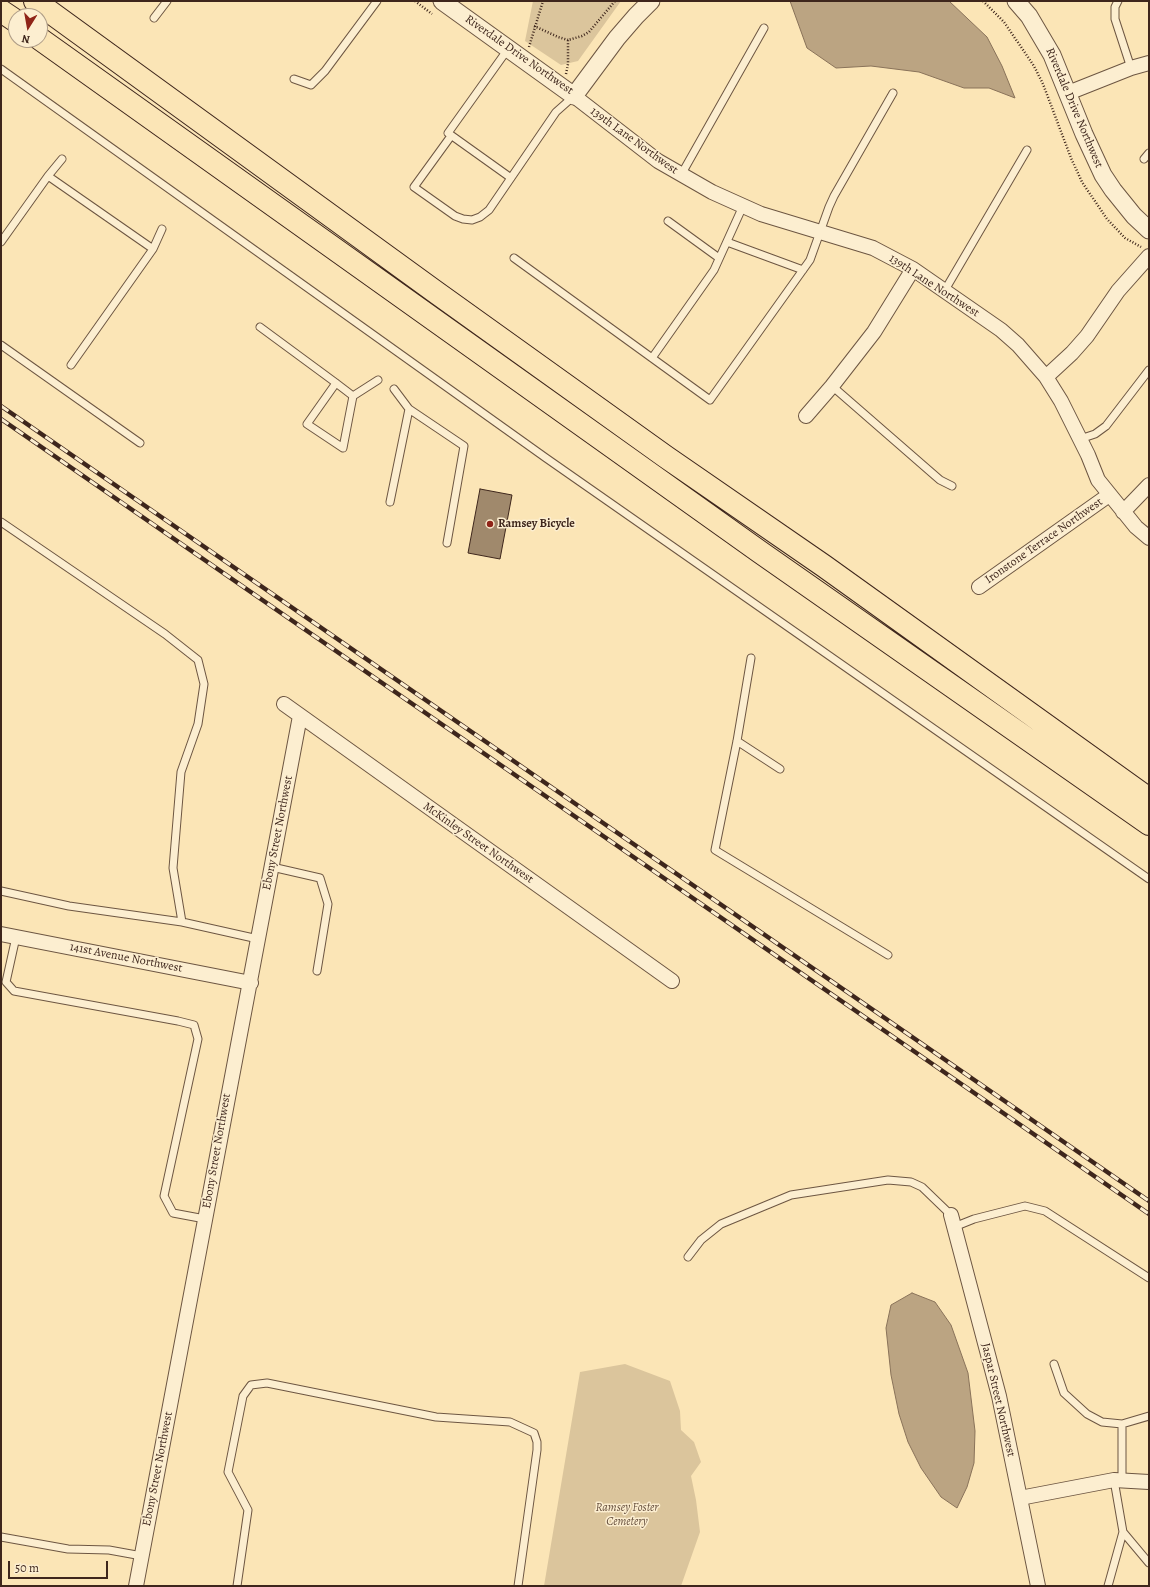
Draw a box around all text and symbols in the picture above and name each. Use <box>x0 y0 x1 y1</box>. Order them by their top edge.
north arrow <box>8 8 48 48</box>
street label: Riverdale Drive Northwest <box>462 12 576 98</box>
text: N <box>20 31 31 47</box>
street label: Riverdale Drive Northwest <box>1042 46 1106 170</box>
street label: 139th Lane Northwest <box>587 104 681 178</box>
street label: 139th Lane Northwest <box>886 251 982 321</box>
street label: Ironstone Terrace Northwest <box>982 495 1106 587</box>
place label: Ramsey Bicycle <box>498 517 575 531</box>
marker: Ramsey Bicycle <box>485 519 495 529</box>
street label: Ebony Street Northwest <box>260 774 296 892</box>
street label: McKinley Street Northwest <box>420 799 536 887</box>
street label: 141st Avenue Northwest <box>68 940 184 976</box>
street label: Ebony Street Northwest <box>200 1092 234 1210</box>
street label: Jaspar Street Northwest <box>978 1342 1018 1458</box>
street label: Ebony Street Northwest <box>140 1410 176 1528</box>
park label: Ramsey Foster Cemetery <box>596 1501 658 1529</box>
scale bar <box>10 1553 110 1579</box>
text: 50 m <box>15 1560 39 1576</box>

